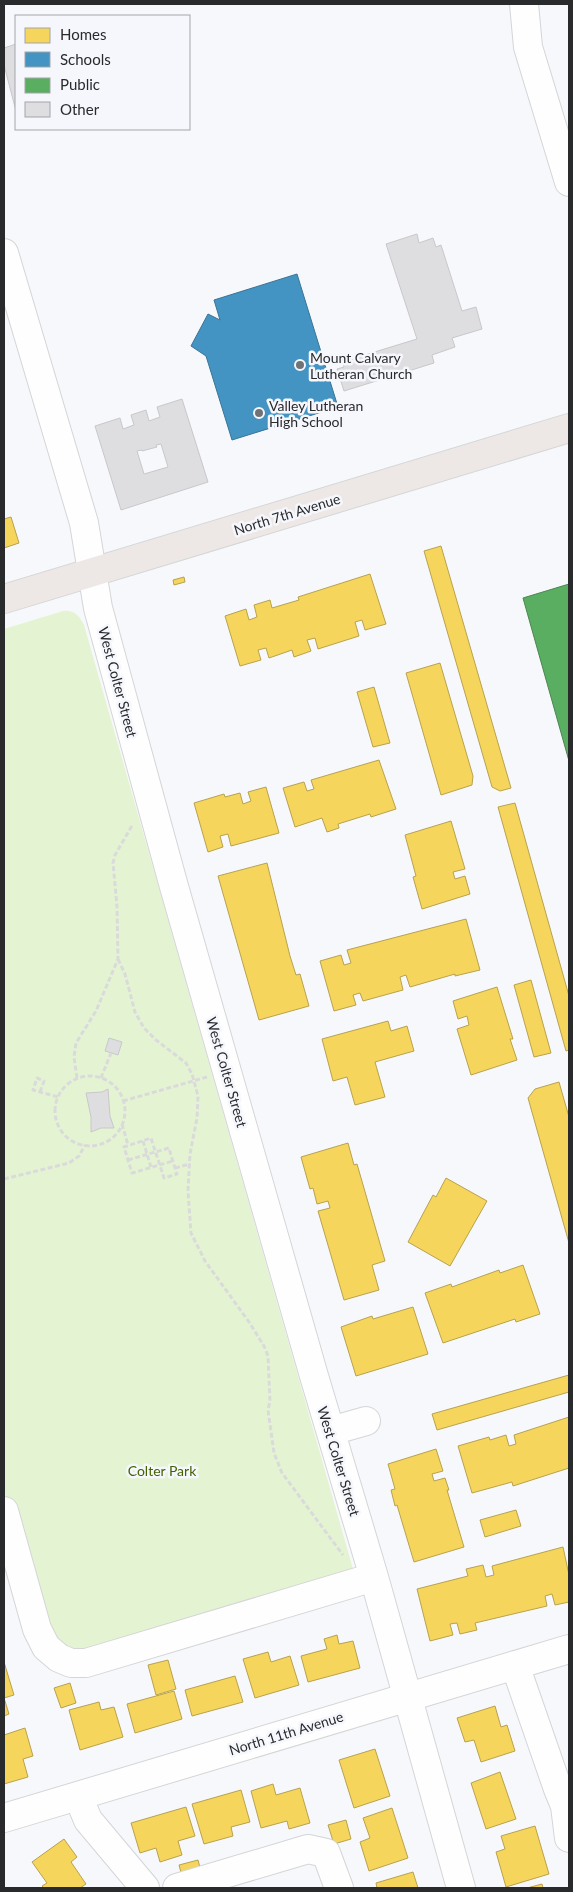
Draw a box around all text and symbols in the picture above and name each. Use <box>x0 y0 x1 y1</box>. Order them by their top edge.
legend <box>15 15 190 130</box>
text: Homes <box>60 25 106 43</box>
text: Schools <box>60 50 111 68</box>
text: Public <box>60 75 100 93</box>
text: Other <box>60 100 100 118</box>
place label: Mount Calvary Lutheran Church <box>310 349 412 382</box>
marker: Mount Calvary Lutheran Church <box>294 359 306 371</box>
place label: Valley Lutheran High School <box>269 397 363 430</box>
marker: Valley Lutheran High School <box>253 407 265 419</box>
street label: North 7th Avenue <box>232 490 342 538</box>
street label: West Colter Street <box>95 625 141 739</box>
street label: West Colter Street <box>203 1015 251 1129</box>
street label: West Colter Street <box>314 1404 364 1518</box>
park label: Colter Park <box>128 1462 197 1479</box>
street label: North 11th Avenue <box>227 1708 345 1758</box>

